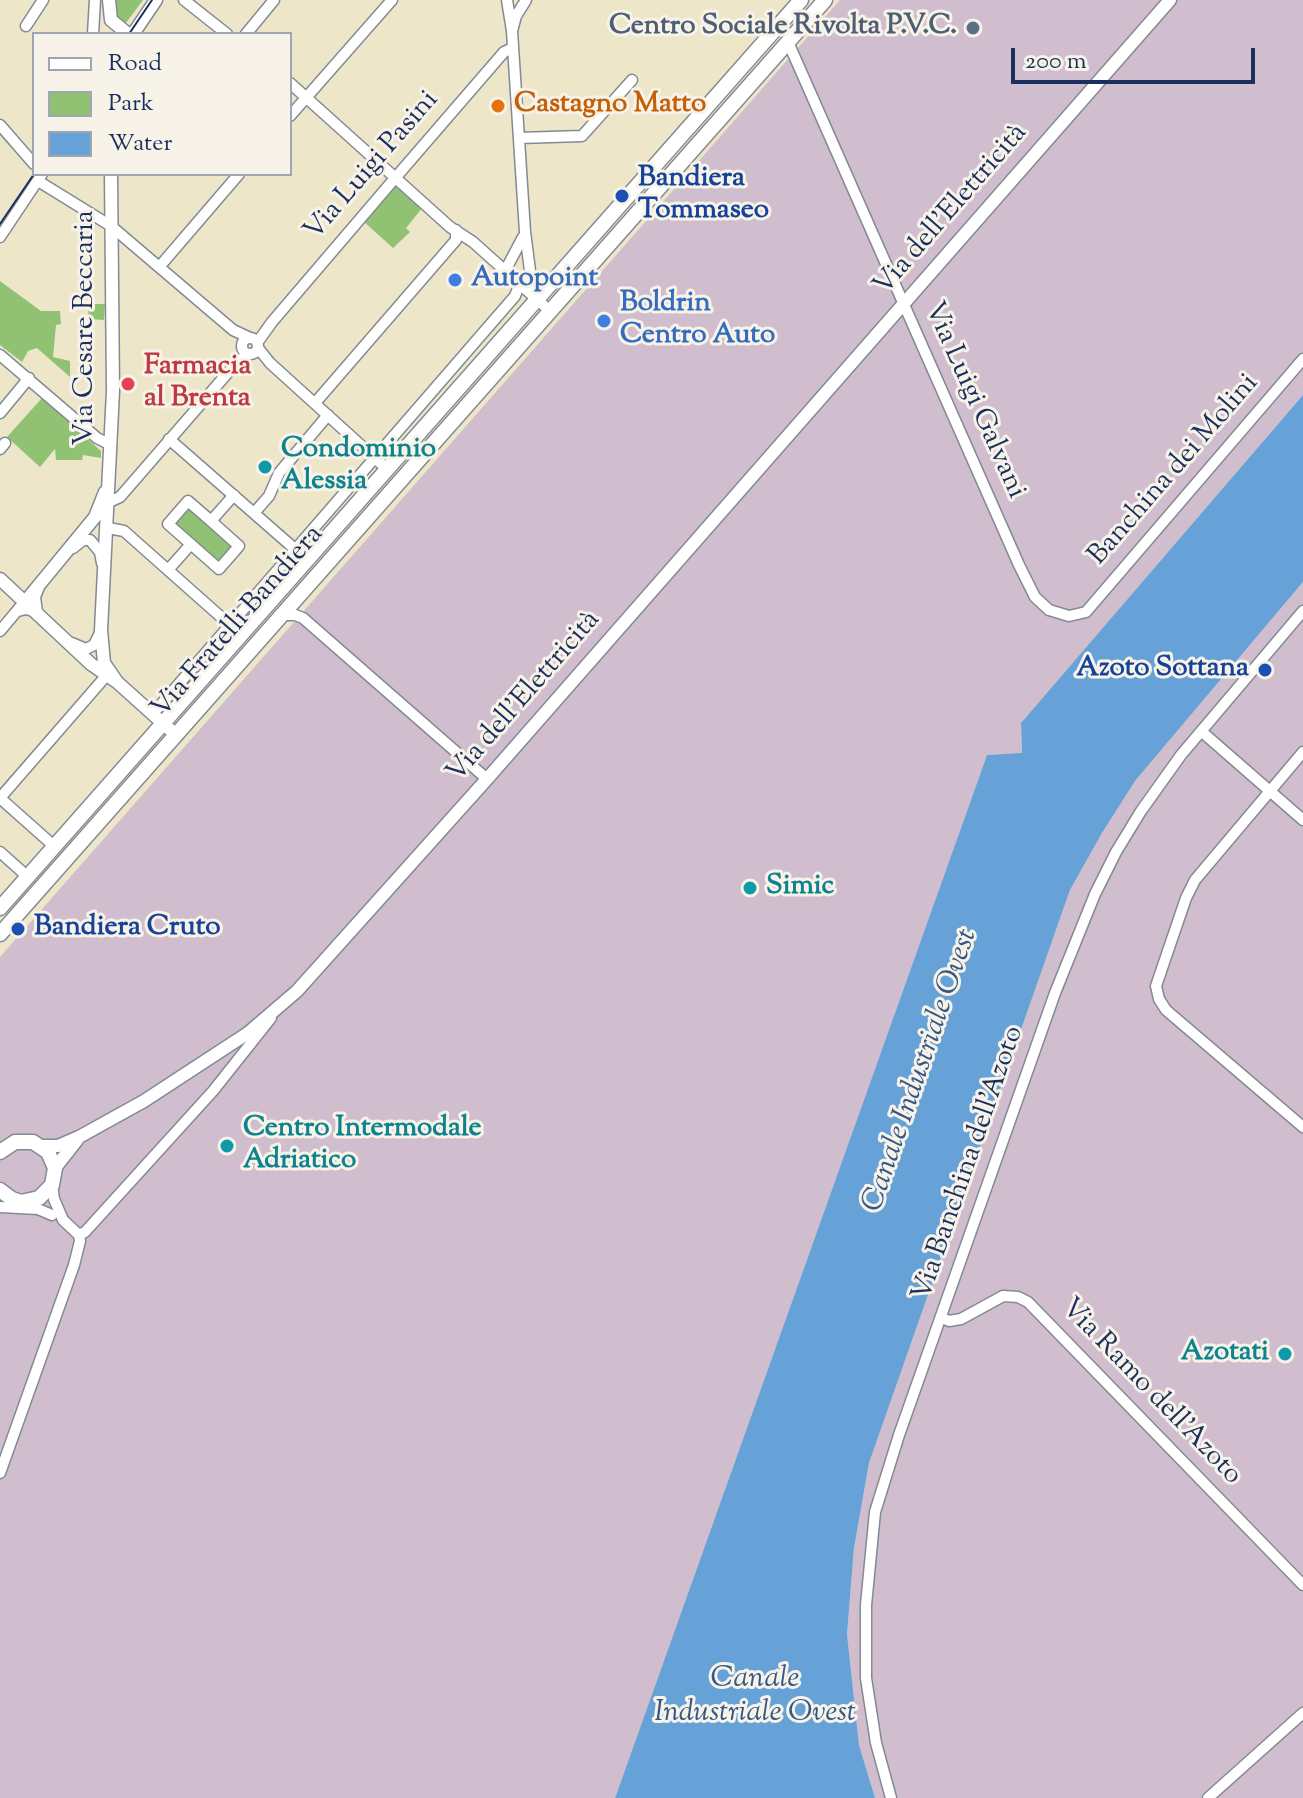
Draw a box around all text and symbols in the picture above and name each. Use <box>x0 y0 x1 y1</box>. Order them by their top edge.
place label: Centro Sociale Rivolta P.V.C. <box>609 11 957 45</box>
marker: Centro Sociale Rivolta P.V.C. <box>964 19 982 37</box>
legend <box>32 32 292 176</box>
scale bar <box>1015 32 1259 82</box>
text: 200 m <box>1025 45 1087 79</box>
text: Road <box>108 47 162 81</box>
street label: Via Luigi Pasini <box>299 85 447 249</box>
text: Park <box>108 87 154 121</box>
place label: Castagno Matto <box>514 89 706 123</box>
marker: Castagno Matto <box>489 97 507 115</box>
street label: Via dell'Elettricità <box>868 118 1036 304</box>
text: Water <box>108 127 172 161</box>
place label: Bandiera Tommaseo <box>638 163 769 229</box>
marker: Bandiera Tommaseo <box>613 187 631 205</box>
street label: Via Cesare Beccaria <box>70 210 104 446</box>
place label: Autopoint <box>471 263 598 297</box>
marker: Autopoint <box>446 271 464 289</box>
place label: Boldrin Centro Auto <box>620 288 775 354</box>
street label: Via Luigi Galvani <box>915 298 1031 504</box>
marker: Boldrin Centro Auto <box>595 312 613 330</box>
place label: Farmacia al Brenta <box>144 351 251 417</box>
street label: Banchina dei Molini <box>1083 369 1267 573</box>
marker: Farmacia al Brenta <box>119 375 137 393</box>
place label: Condominio Alessia <box>281 434 436 500</box>
marker: Condominio Alessia <box>256 458 274 476</box>
street label: Via Fratelli Bandiera <box>146 520 332 726</box>
street label: Via dell'Elettricità <box>441 605 609 791</box>
place label: Azoto Sottana <box>1076 653 1249 687</box>
marker: Azoto Sottana <box>1256 661 1274 679</box>
place label: Simic <box>766 871 834 905</box>
marker: Simic <box>741 879 759 897</box>
place label: Bandiera Cruto <box>34 912 221 946</box>
marker: Bandiera Cruto <box>9 920 27 938</box>
water label: Canale Industriale Ovest <box>857 925 987 1217</box>
street label: Via Banchina dell'Azoto <box>907 1022 1033 1306</box>
place label: Centro Intermodale Adriatico <box>243 1113 482 1179</box>
marker: Centro Intermodale Adriatico <box>218 1137 236 1155</box>
street label: Via Ramo dell'Azoto <box>1052 1293 1248 1493</box>
place label: Azotati <box>1181 1337 1269 1371</box>
marker: Azotati <box>1276 1345 1294 1363</box>
water label: Canale Industriale Ovest <box>654 1663 856 1734</box>

